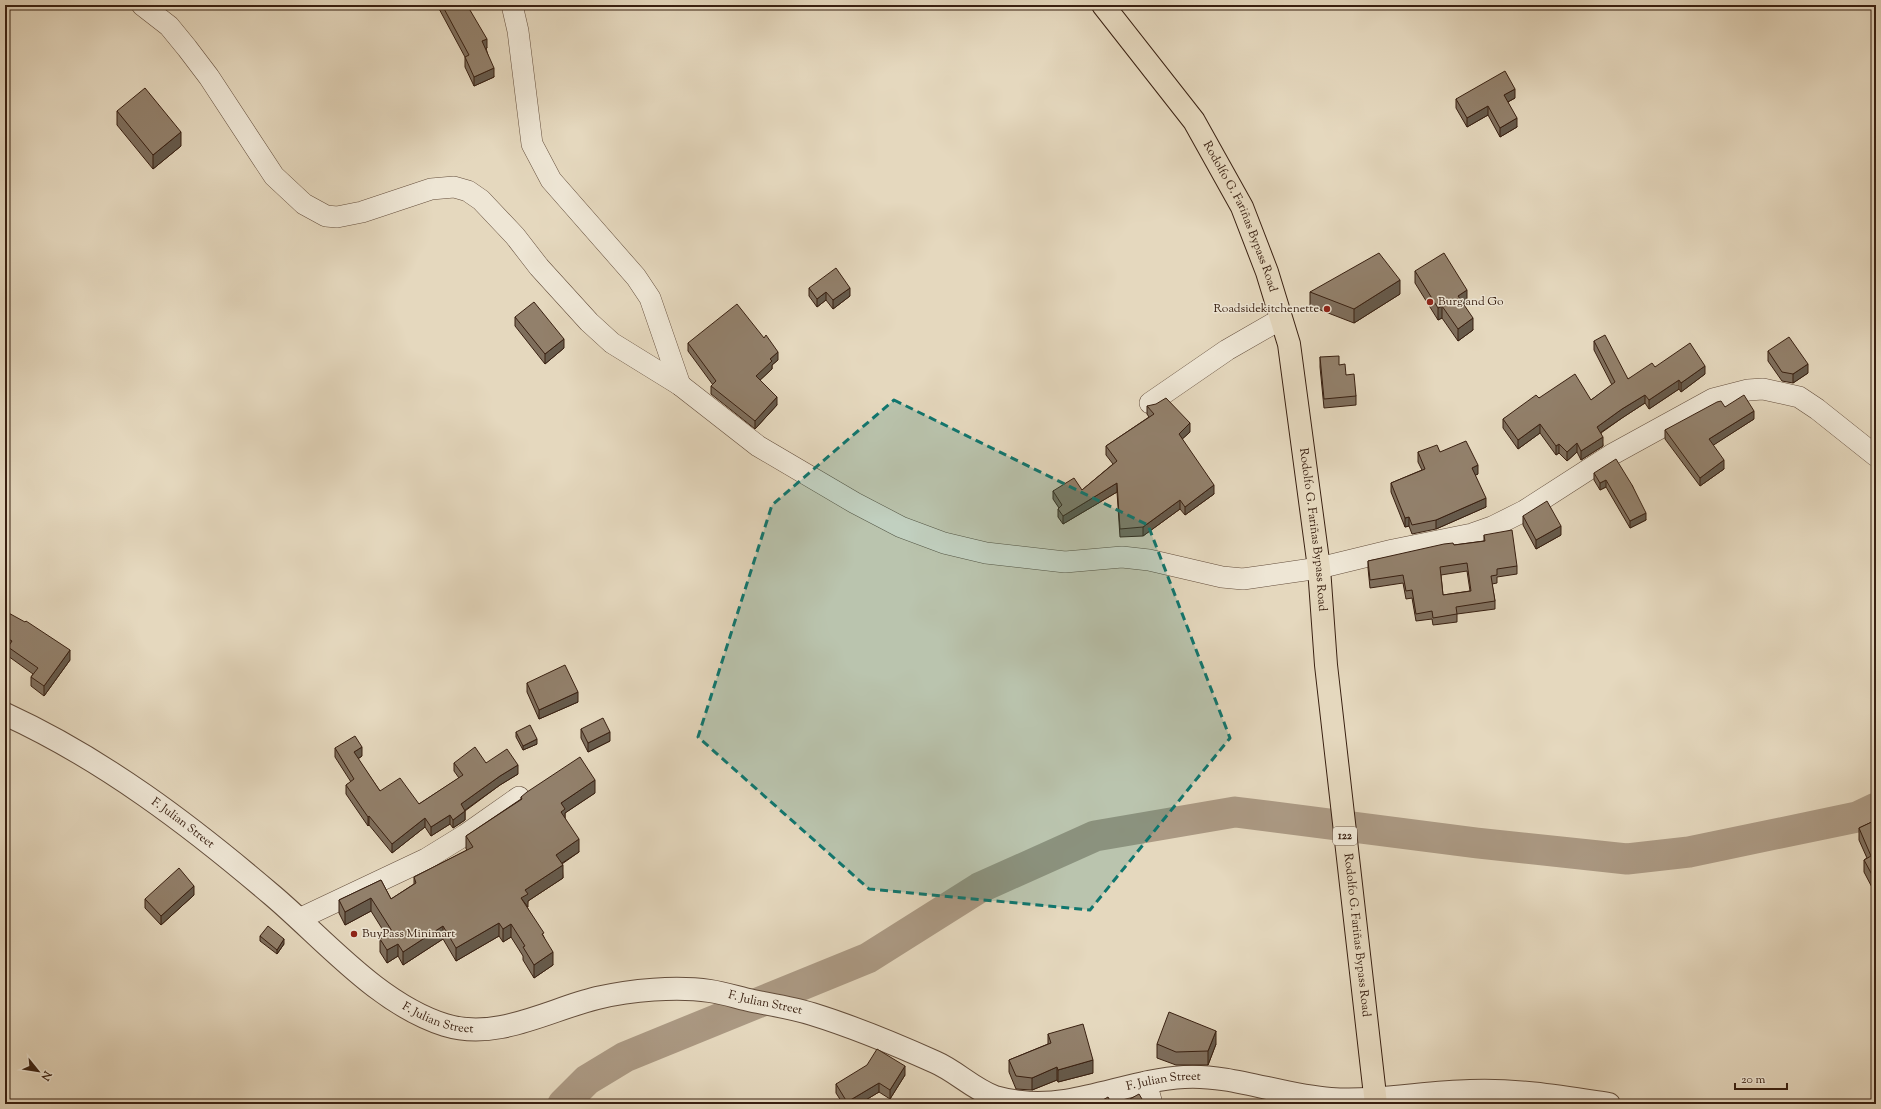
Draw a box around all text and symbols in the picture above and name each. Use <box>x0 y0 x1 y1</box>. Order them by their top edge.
street label: Rodolfo G. Fariñas Bypass Road <box>1198 138 1282 295</box>
place label: Burg and Go <box>1438 293 1504 311</box>
marker: Burg and Go <box>1425 297 1435 307</box>
place label: Roadsidekitchenette <box>1214 300 1319 318</box>
marker: Roadsidekitchenette <box>1322 304 1332 314</box>
street label: Rodolfo G. Fariñas Bypass Road <box>1294 447 1331 612</box>
street label: F. Julian Street <box>147 793 218 853</box>
road number: 122 <box>1333 827 1357 845</box>
street label: Rodolfo G. Fariñas Bypass Road <box>1339 852 1375 1018</box>
place label: BuyPass Minimart <box>362 925 455 943</box>
marker: BuyPass Minimart <box>349 929 359 939</box>
street label: F. Julian Street <box>726 986 804 1020</box>
street label: F. Julian Street <box>399 998 474 1038</box>
north arrow <box>18 1051 58 1091</box>
scale bar <box>1735 1065 1787 1091</box>
text: N <box>37 1067 55 1083</box>
street label: F. Julian Street <box>1124 1068 1201 1096</box>
text: 20 m <box>1741 1071 1766 1089</box>

